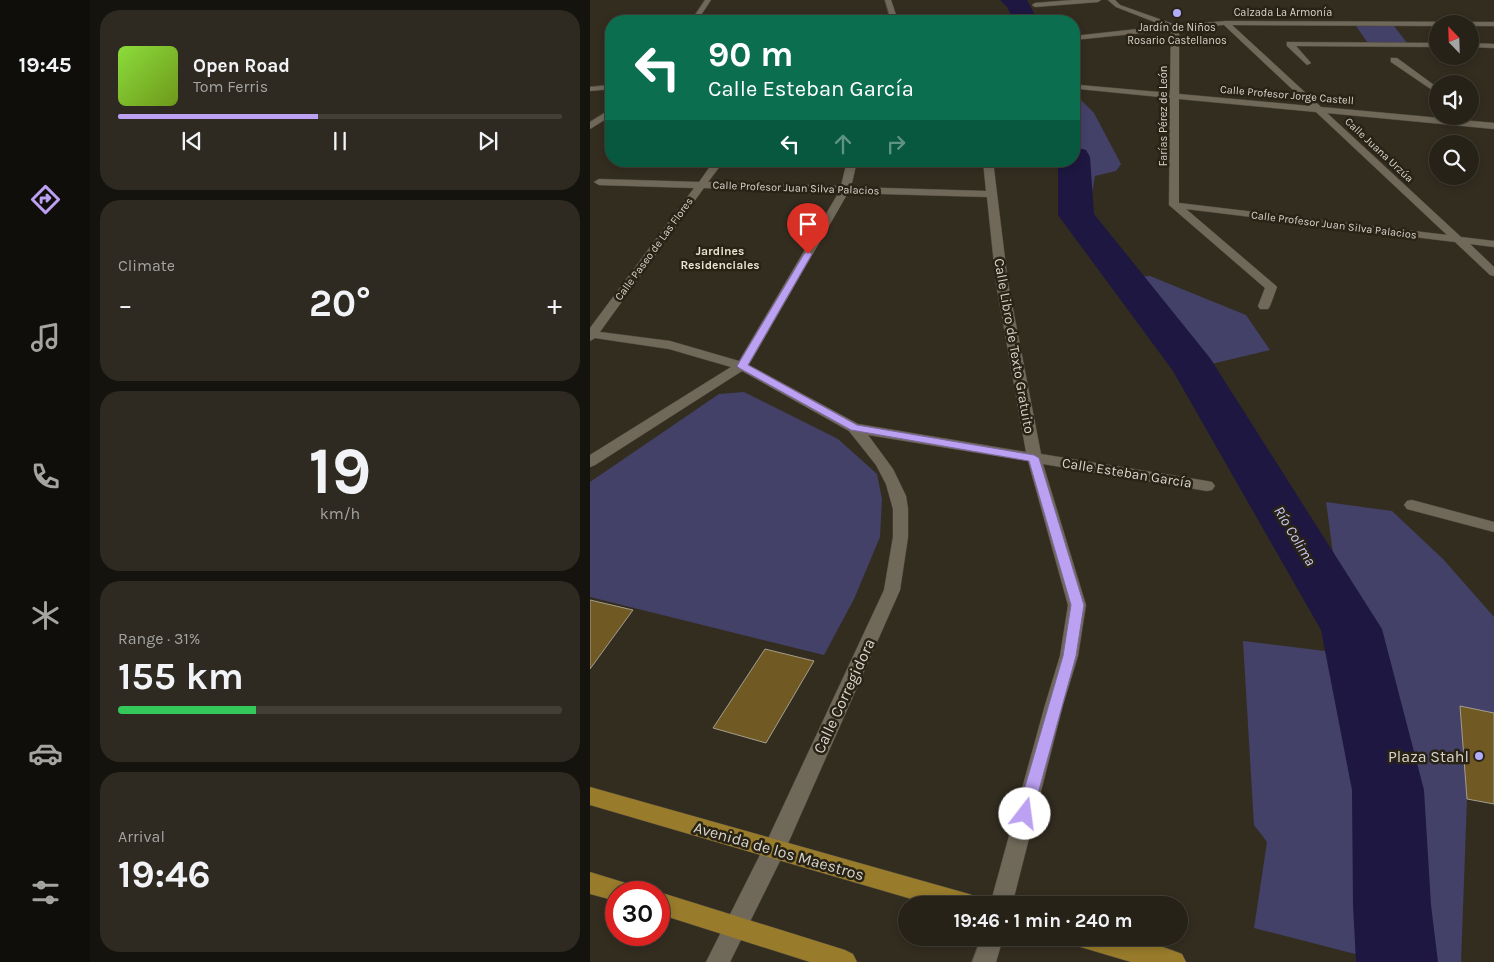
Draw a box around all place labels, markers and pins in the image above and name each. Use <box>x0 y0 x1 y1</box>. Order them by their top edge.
marker: Jardín de Niños Rosario Castellanos <box>1171 7 1183 19</box>
place label: Jardín de Niños Rosario Castellanos <box>1127 21 1227 47</box>
pin <box>787 203 829 254</box>
place label: Plaza Stahl <box>1388 747 1469 766</box>
marker: Plaza Stahl <box>1473 750 1485 762</box>

